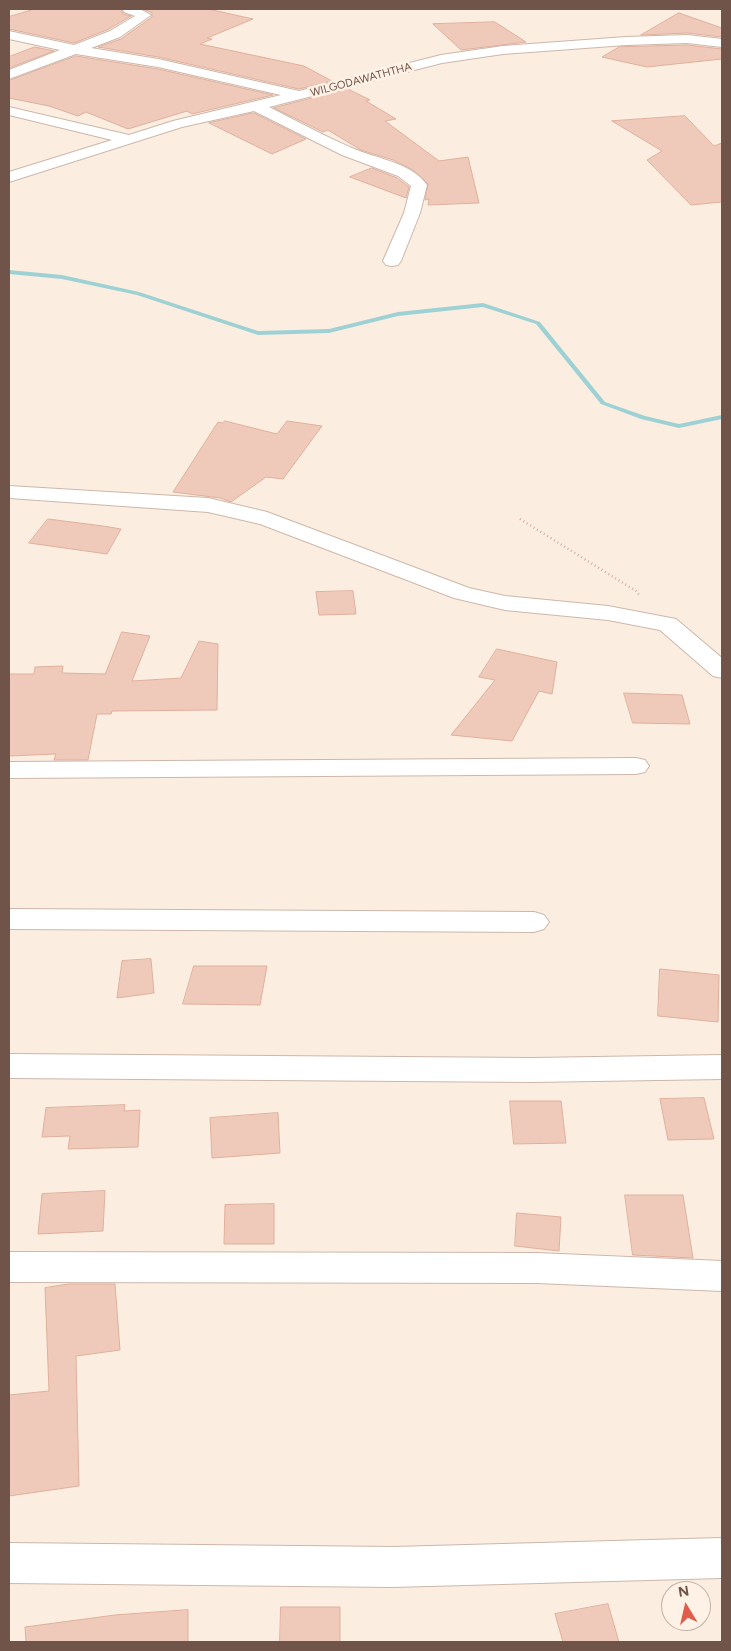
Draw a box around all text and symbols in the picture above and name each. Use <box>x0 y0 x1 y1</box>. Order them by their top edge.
street label: WILGODAWATHTHA <box>309 60 413 100</box>
north arrow <box>661 1581 711 1631</box>
text: N <box>677 1582 690 1601</box>

